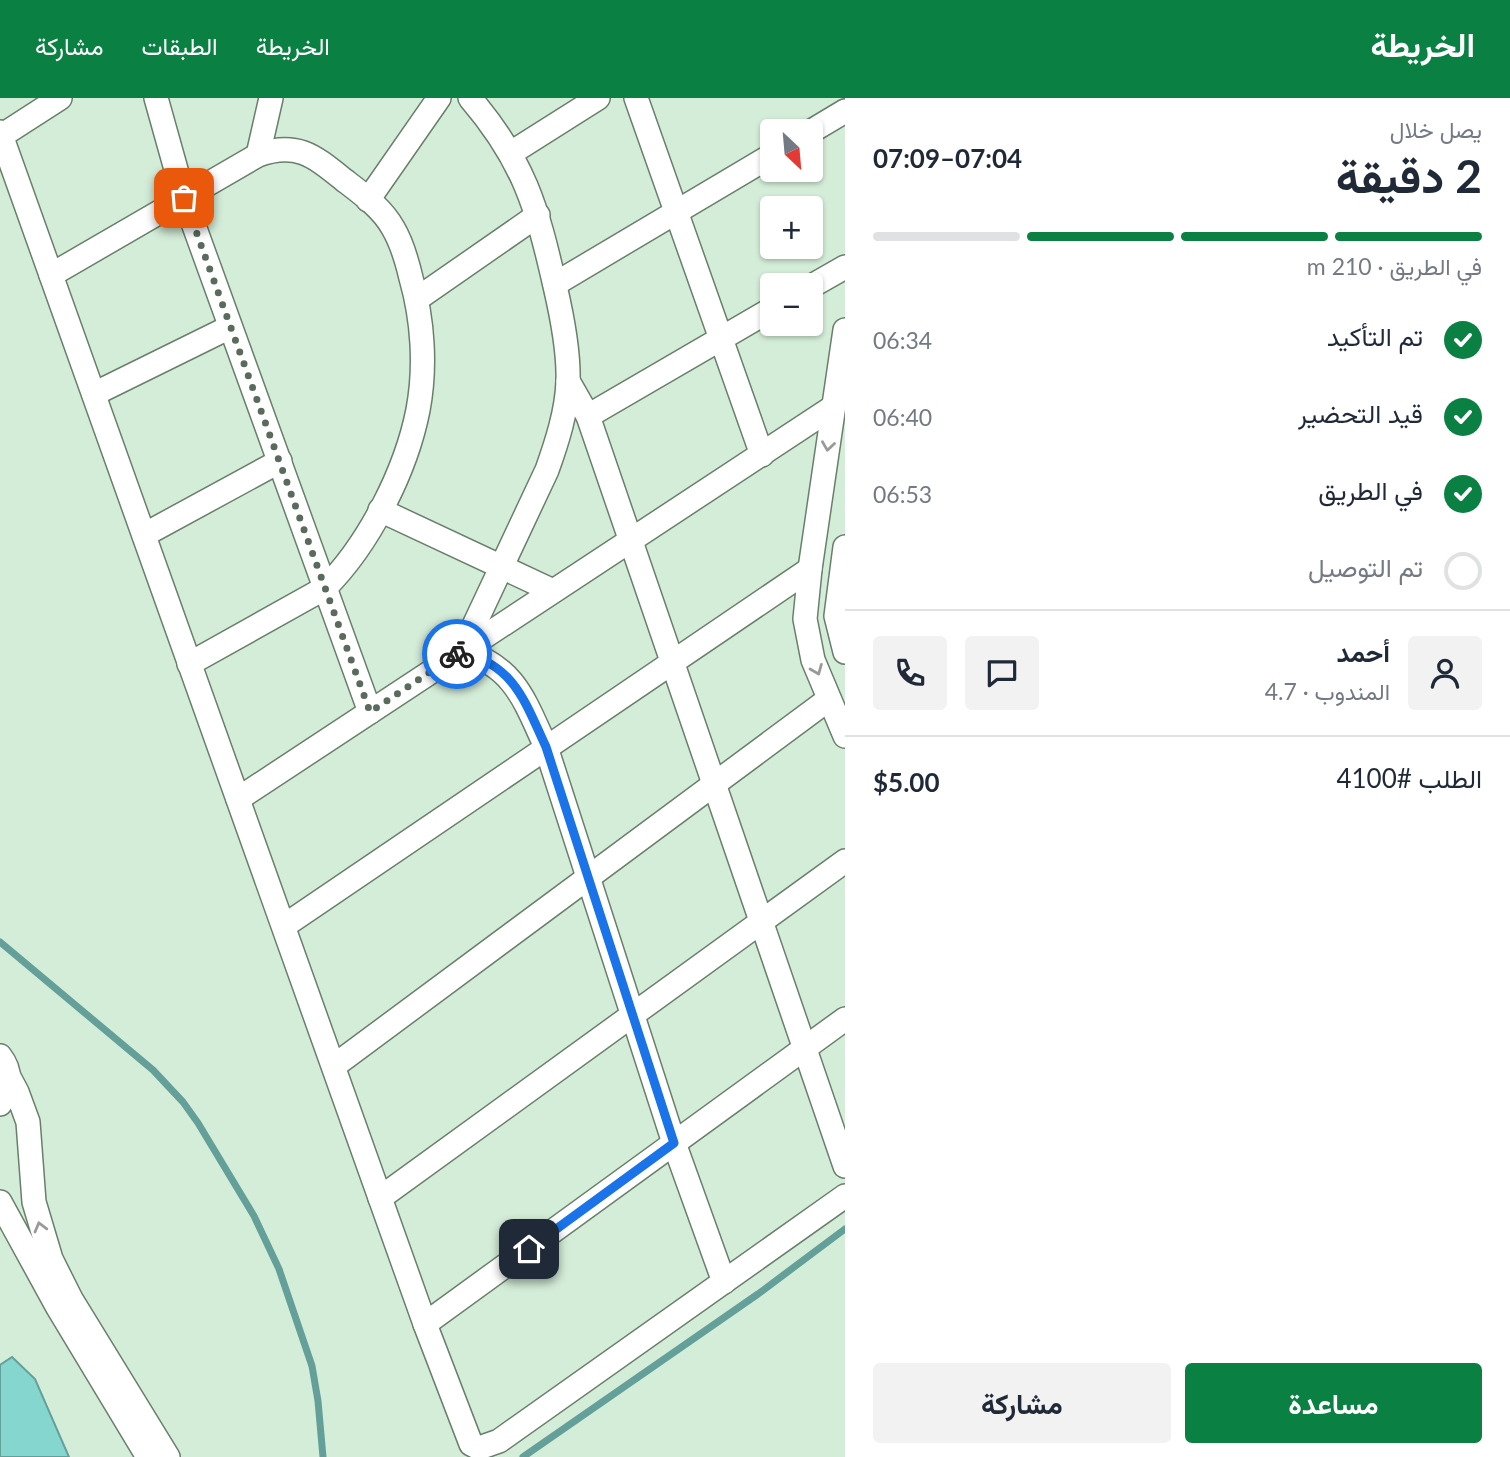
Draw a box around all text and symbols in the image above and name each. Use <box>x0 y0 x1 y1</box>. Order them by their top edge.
text: الخريطة <box>1371 24 1475 64</box>
text: مشاركة <box>35 31 103 60</box>
text: الطبقات <box>141 31 218 60</box>
text: الخريطة <box>256 31 330 60</box>
text: يصل خلال <box>1390 115 1482 143</box>
north arrow <box>760 119 822 182</box>
map controls <box>760 119 823 336</box>
text: 07:04–07:09 <box>873 142 1022 174</box>
text: 2 دقيقة <box>1336 148 1482 203</box>
pin <box>154 168 214 228</box>
icon: bag <box>165 179 203 217</box>
button: + <box>760 196 823 259</box>
text: في الطريق · 210 m <box>1307 252 1482 280</box>
button: − <box>760 273 823 336</box>
text: تم التأكيد <box>1327 320 1423 352</box>
icon: check <box>1444 321 1482 359</box>
text: 06:34 <box>873 326 932 354</box>
text: قيد التحضير <box>1298 397 1423 429</box>
icon: check <box>1444 398 1482 436</box>
text: 06:40 <box>873 403 932 431</box>
one-way arrow <box>820 440 835 452</box>
text: في الطريق <box>1318 474 1423 506</box>
icon: check <box>1444 475 1482 513</box>
text: 06:53 <box>873 480 932 508</box>
text: تم التوصيل <box>1308 551 1423 583</box>
courier <box>422 619 492 689</box>
icon: bike <box>438 635 476 673</box>
button: phone <box>873 636 947 710</box>
button: chat <box>965 636 1039 710</box>
text: أحمد <box>1337 636 1390 668</box>
button: person <box>1408 636 1482 710</box>
one-way arrow <box>809 663 823 676</box>
text: المندوب · 4.7 <box>1265 677 1390 705</box>
text: الطلب #4100 <box>1336 762 1482 794</box>
text: $5.00 <box>873 766 940 798</box>
pin <box>499 1219 559 1279</box>
one-way arrow <box>34 1221 48 1233</box>
icon: home <box>510 1230 548 1268</box>
button: مشاركة <box>873 1363 1171 1443</box>
button: مساعدة <box>1185 1363 1482 1443</box>

